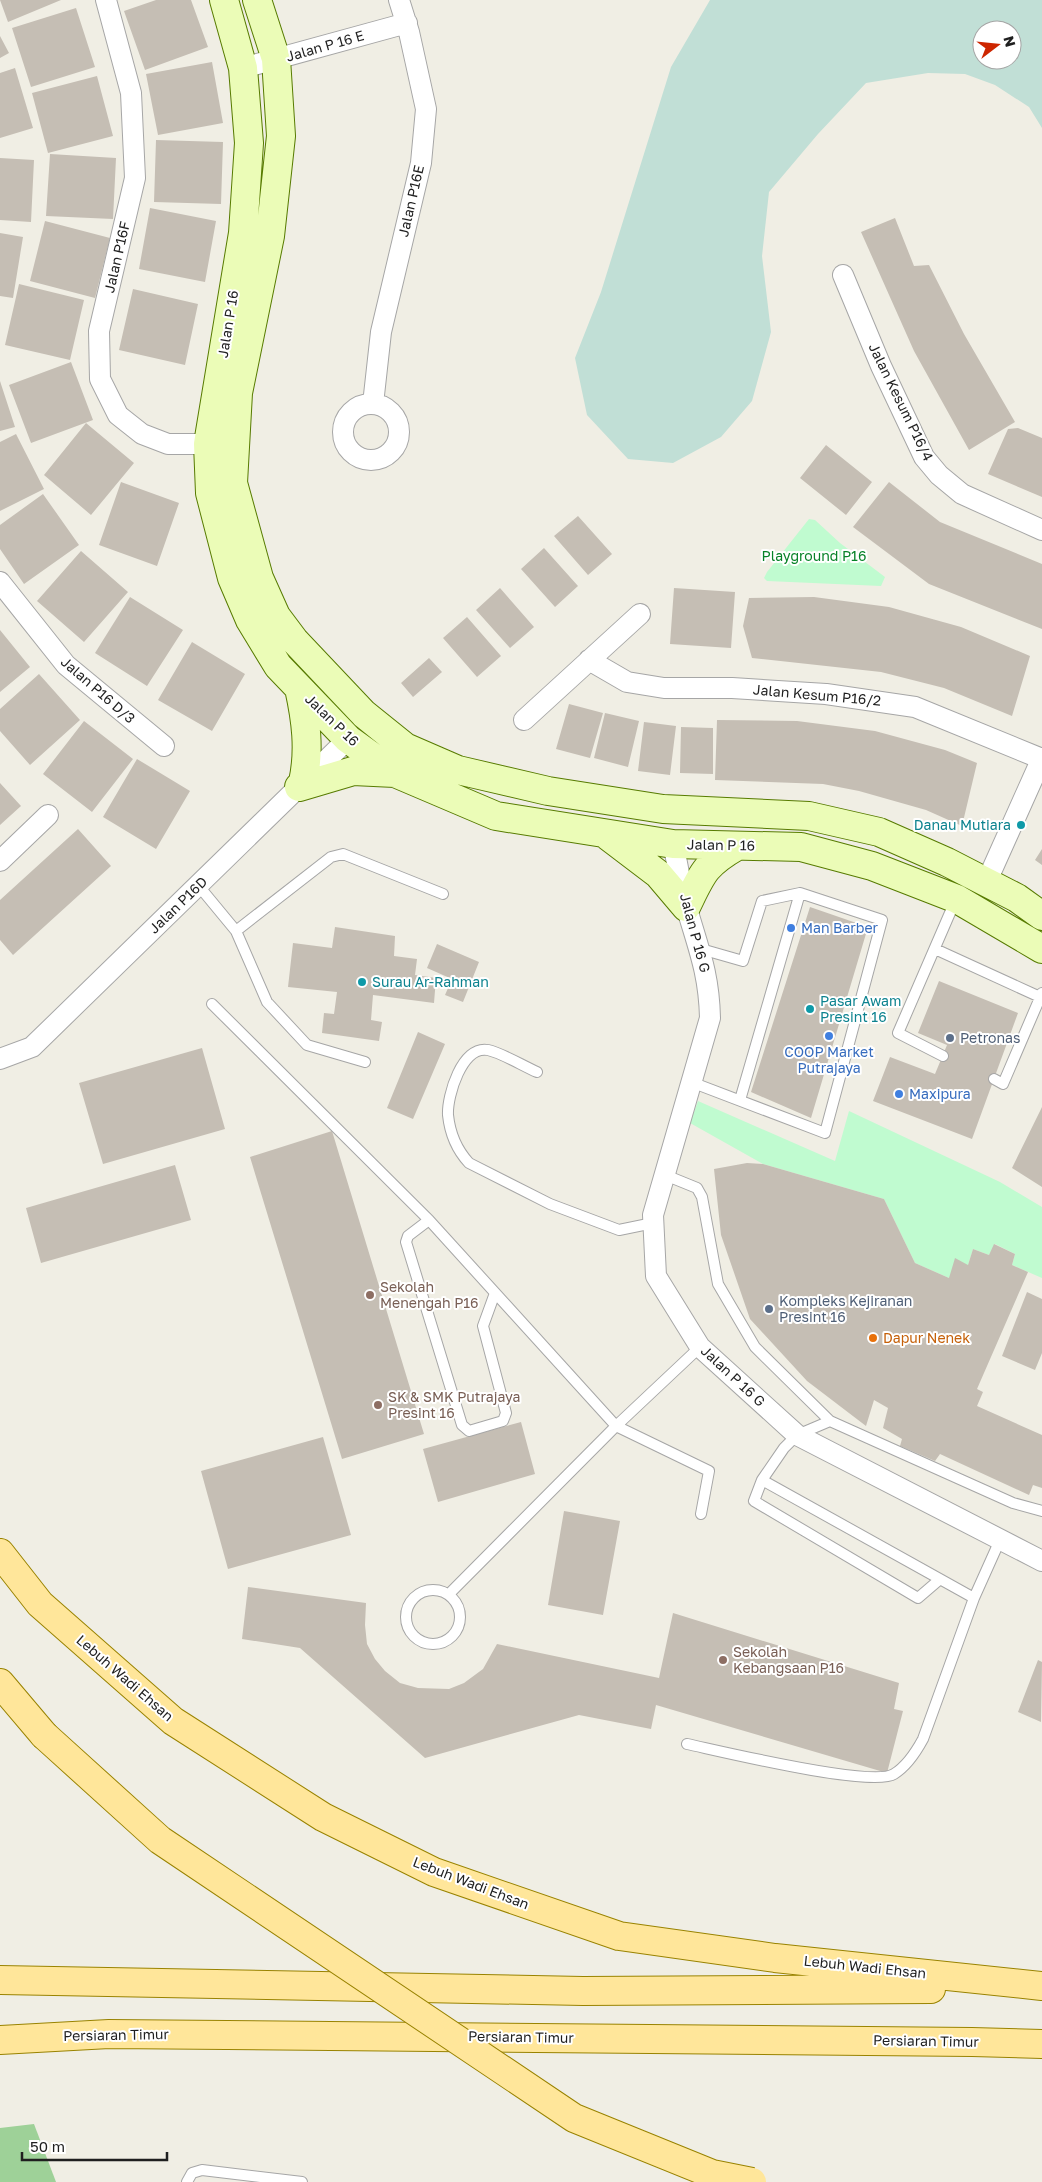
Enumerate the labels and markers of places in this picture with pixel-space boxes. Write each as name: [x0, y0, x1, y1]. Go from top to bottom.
place label: Danau Mutiara: [914, 816, 1011, 833]
marker: Danau Mutiara: [1015, 819, 1027, 831]
place label: Man Barber: [801, 919, 879, 936]
marker: Man Barber: [785, 922, 797, 934]
place label: Surau Ar-Rahman: [372, 973, 489, 990]
marker: Surau Ar-Rahman: [356, 976, 368, 988]
place label: Pasar Awam Presint 16: [820, 992, 901, 1025]
marker: Pasar Awam Presint 16: [804, 1003, 816, 1015]
place label: Petronas: [960, 1029, 1020, 1046]
marker: COOP Market Putrajaya: [823, 1030, 835, 1042]
marker: Petronas: [944, 1032, 956, 1044]
place label: COOP Market Putrajaya: [784, 1043, 874, 1076]
place label: Maxipura: [909, 1085, 971, 1102]
marker: Maxipura: [893, 1088, 905, 1100]
place label: Sekolah Menengah P16: [380, 1278, 479, 1311]
marker: Sekolah Menengah P16: [364, 1289, 376, 1301]
place label: Kompleks Kejiranan Presint 16: [779, 1292, 912, 1325]
marker: Kompleks Kejiranan Presint 16: [763, 1303, 775, 1315]
place label: Dapur Nenek: [883, 1329, 970, 1346]
marker: Dapur Nenek: [867, 1332, 879, 1344]
place label: SK & SMK Putrajaya Presint 16: [388, 1388, 520, 1421]
marker: SK & SMK Putrajaya Presint 16: [372, 1399, 384, 1411]
place label: Sekolah Kebangsaan P16: [733, 1643, 844, 1676]
marker: Sekolah Kebangsaan P16: [717, 1654, 729, 1666]

